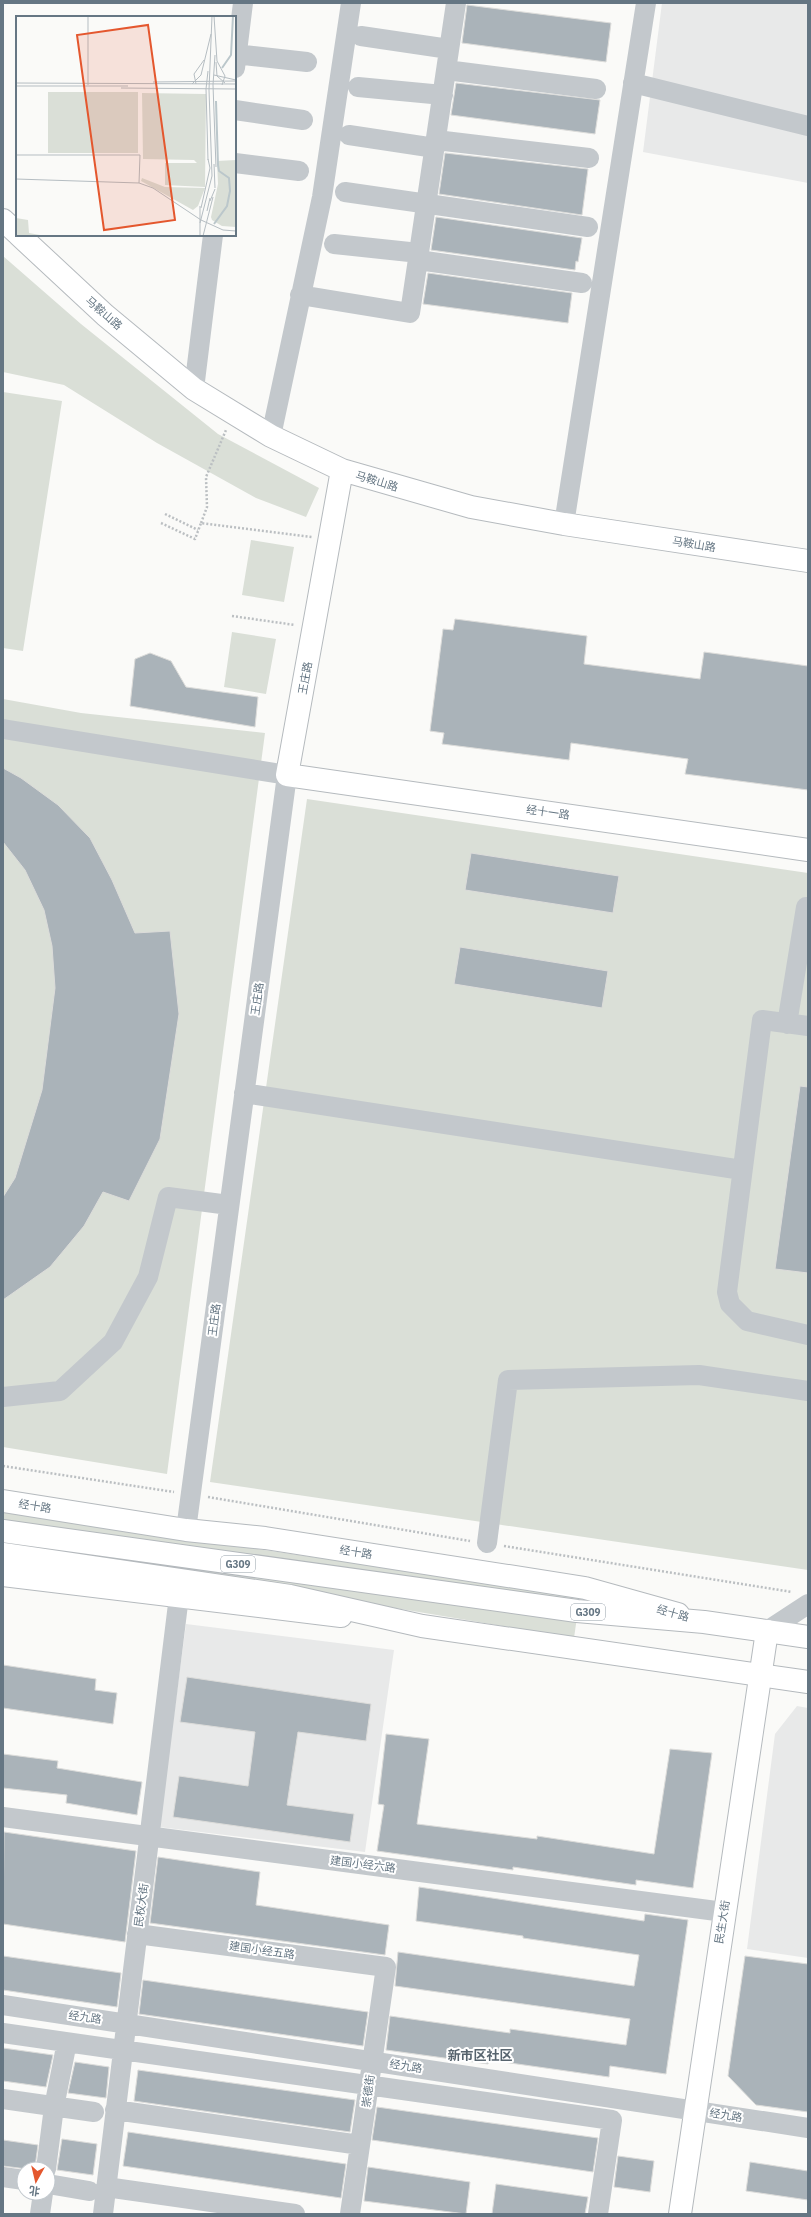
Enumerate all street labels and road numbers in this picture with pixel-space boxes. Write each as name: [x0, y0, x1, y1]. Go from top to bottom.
street label: 马鞍山路: [83, 293, 125, 333]
street label: 马鞍山路: [354, 468, 400, 494]
street label: 马鞍山路: [671, 534, 717, 554]
street label: 王庄路: [295, 661, 315, 695]
street label: 经十一路: [525, 802, 571, 822]
street label: 王庄路: [248, 982, 266, 1016]
street label: 王庄路: [205, 1303, 223, 1337]
street label: 经十路: [18, 1497, 52, 1515]
street label: 经十路: [339, 1543, 373, 1561]
road number: G309: [221, 1556, 255, 1572]
street label: 经十路: [655, 1602, 691, 1624]
road number: G309: [571, 1604, 605, 1620]
street label: 建国小经六路: [329, 1853, 397, 1875]
street label: 民权大街: [131, 1882, 151, 1928]
street label: 民生大街: [712, 1899, 732, 1945]
street label: 建国小经五路: [228, 1938, 296, 1962]
street label: 经九路: [68, 2008, 102, 2026]
street label: 经九路: [389, 2057, 423, 2075]
street label: 崇德街: [359, 2074, 377, 2108]
street label: 经九路: [709, 2106, 743, 2124]

